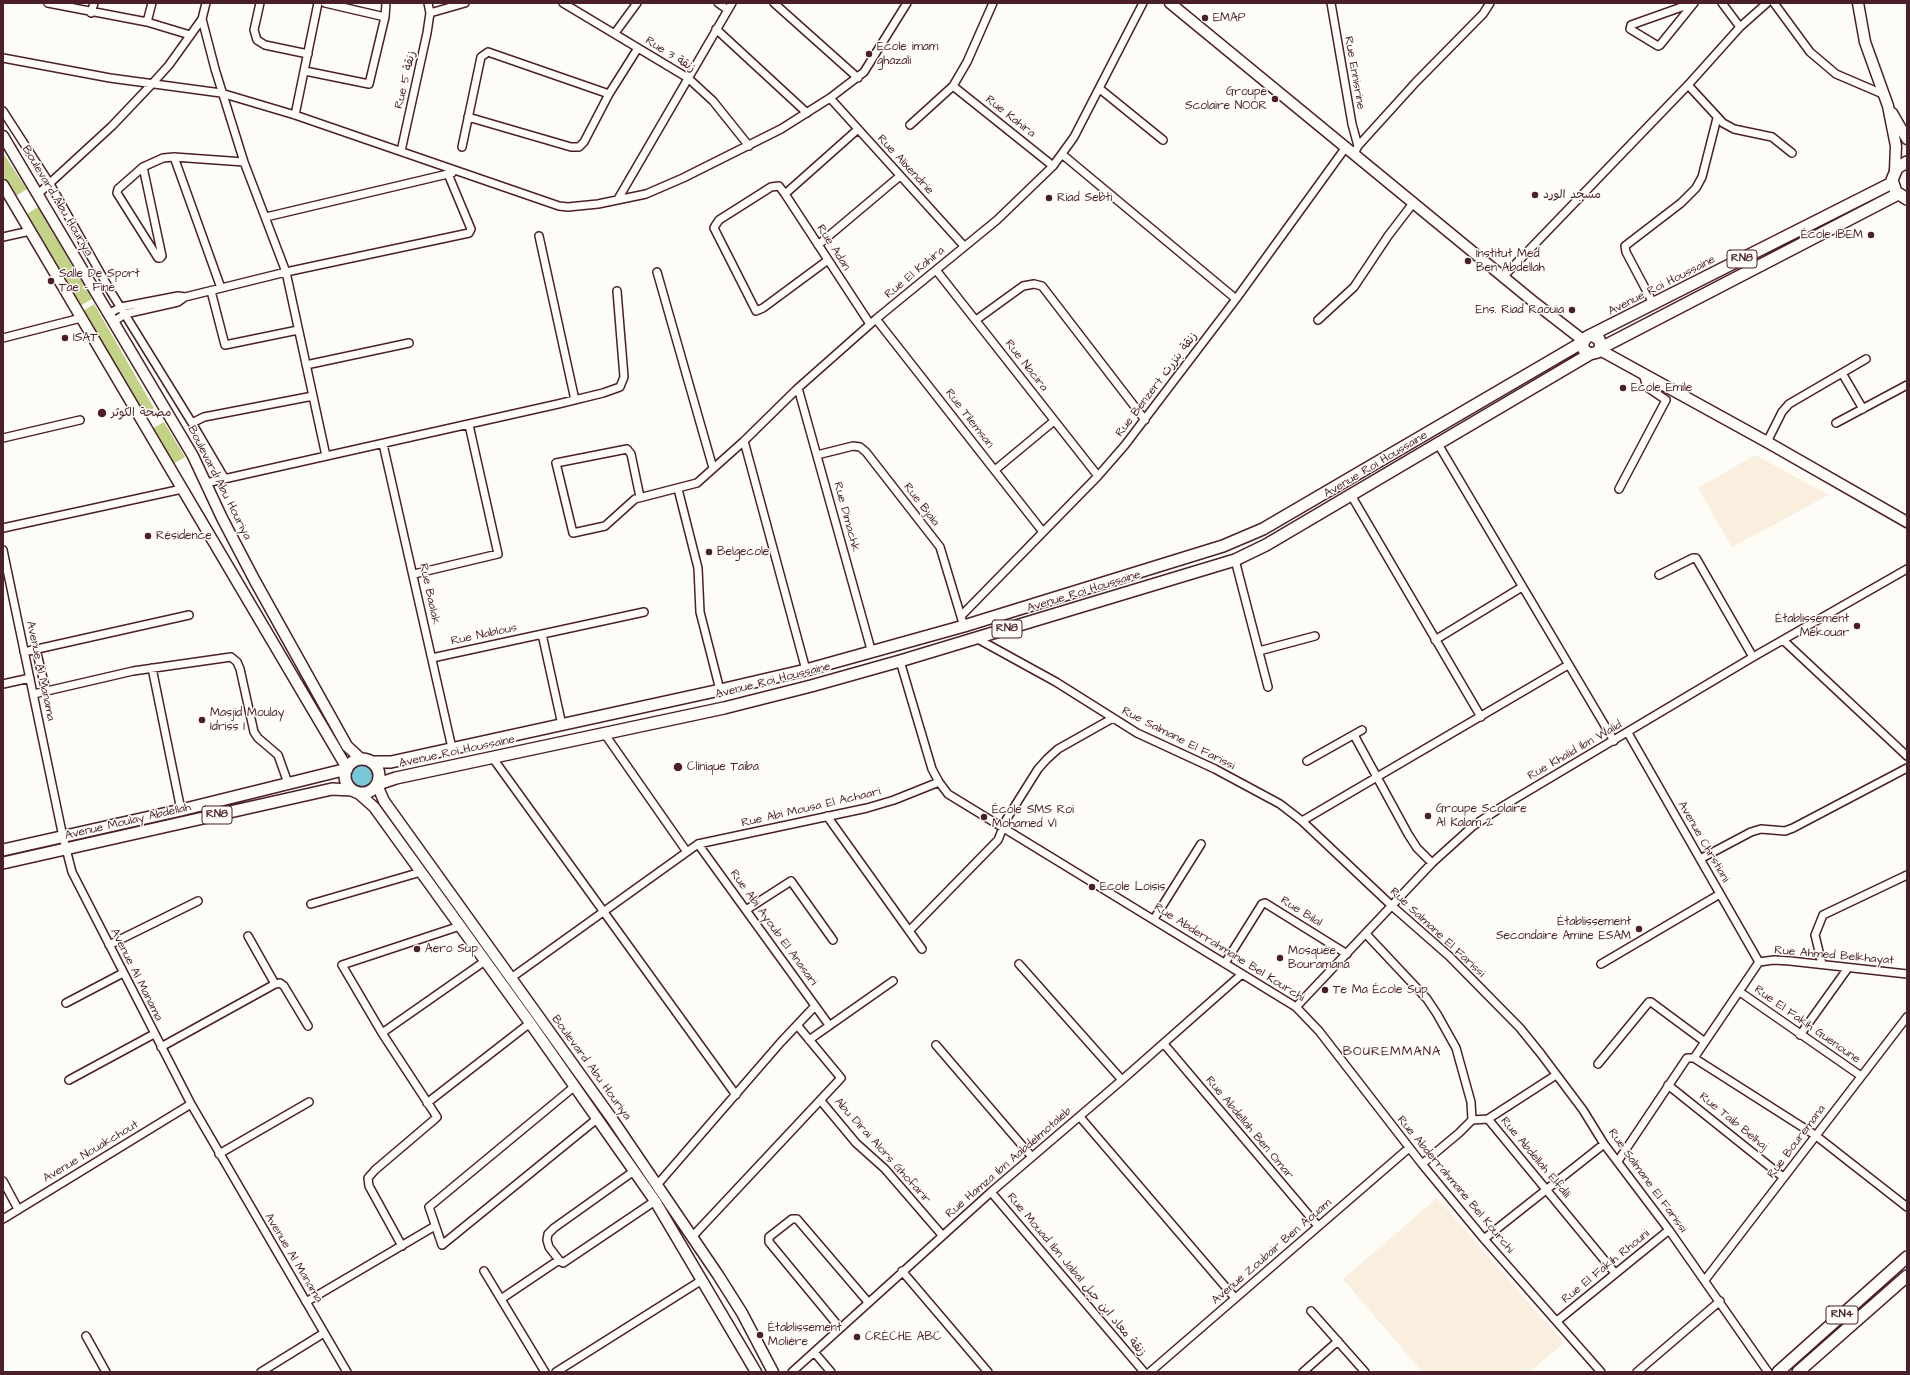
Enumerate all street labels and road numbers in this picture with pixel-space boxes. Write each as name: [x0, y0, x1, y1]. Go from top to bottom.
street label: Rue 3 زنقة: [642, 34, 698, 76]
street label: Rue Ennisrine: [1341, 35, 1367, 111]
street label: Rue 5 زنقة: [392, 50, 420, 110]
street label: Rue Kahira: [982, 93, 1038, 141]
street label: Rue Alixendrie: [874, 132, 936, 198]
street label: Boulevard Abu Houriya: [18, 143, 96, 259]
street label: Rue Adan: [813, 222, 853, 274]
street label: Rue El Kahira: [882, 244, 948, 302]
road number: RN8: [1727, 250, 1757, 268]
street label: Avenue Roi Houssaine: [1606, 253, 1718, 319]
street label: Rue Benzert زنقة بنزرت: [1113, 330, 1201, 440]
street label: Rue Nacira: [1001, 337, 1051, 395]
street label: Rue Tilemsan: [941, 387, 997, 451]
street label: Boulevard Abu Houriya: [184, 423, 254, 543]
street label: Avenue Roi Houssaine: [1322, 428, 1430, 502]
street label: Rue Dimachk: [830, 480, 862, 554]
street label: Rue Bjaia: [900, 481, 942, 529]
street label: Rue Baalak: [416, 562, 442, 626]
street label: Avenue Roi Houssaine: [1025, 568, 1143, 616]
street label: Avenue Al Manama: [22, 620, 58, 722]
road number: RN8: [992, 620, 1022, 638]
street label: Rue Nablous: [450, 621, 518, 649]
street label: Avenue Roi Houssaine: [714, 660, 832, 702]
street label: Rue Salmane El Farissi: [1119, 704, 1237, 774]
street label: Rue Khalid Ibn Walid: [1525, 718, 1625, 784]
street label: Avenue Roi Houssaine: [398, 733, 516, 771]
street label: Rue Abi Mousa El Achaari: [740, 785, 882, 831]
street label: Avenue Chrstiani: [1674, 799, 1732, 885]
street label: Avenue Moulay Abdellah: [64, 800, 192, 844]
road number: RN8: [202, 806, 232, 824]
street label: Rue Abi Ayoub El Anasari: [726, 867, 820, 989]
street label: Rue Salmane El Farissi: [1386, 885, 1488, 981]
street label: Rue Bilal: [1278, 894, 1324, 930]
street label: Rue Abderrahmane Bel Kourchi: [1151, 901, 1307, 1005]
street label: Avenue Al Manama: [106, 926, 166, 1024]
street label: Rue Ahmed Belkhayat: [1773, 944, 1895, 968]
street label: Rue El Fakih Guenoune: [1751, 983, 1863, 1067]
street label: Boulevard Abu Houriya: [548, 1013, 634, 1123]
street label: Rue Abdellah Ben Omar: [1202, 1074, 1296, 1182]
street label: Rue Taib Belhaj: [1696, 1090, 1770, 1154]
street label: Abu Dirai Alors Ghofarir: [831, 1095, 933, 1207]
street label: Rue Bouremana: [1765, 1103, 1829, 1181]
street label: Rue Hamza Ibn Aabdelmotaleb: [943, 1104, 1075, 1222]
street label: Rue Abderrahmane Bel Kourchi: [1393, 1113, 1517, 1257]
street label: Rue Abdellah Elfdili: [1497, 1115, 1573, 1201]
street label: Avenue Nouakchout: [41, 1118, 141, 1186]
street label: Rue Salmane El Farissi: [1604, 1126, 1690, 1236]
street label: Rue Mouad Ibn Jabal زنقة معاد ابن جبل: [1003, 1190, 1149, 1360]
street label: Avenue Zoubair Ben Aouam: [1209, 1196, 1335, 1308]
street label: Avenue Al Manama: [261, 1211, 325, 1305]
street label: Rue El Fakih Rhouni: [1559, 1227, 1653, 1307]
road number: RN4: [1826, 1306, 1858, 1324]

